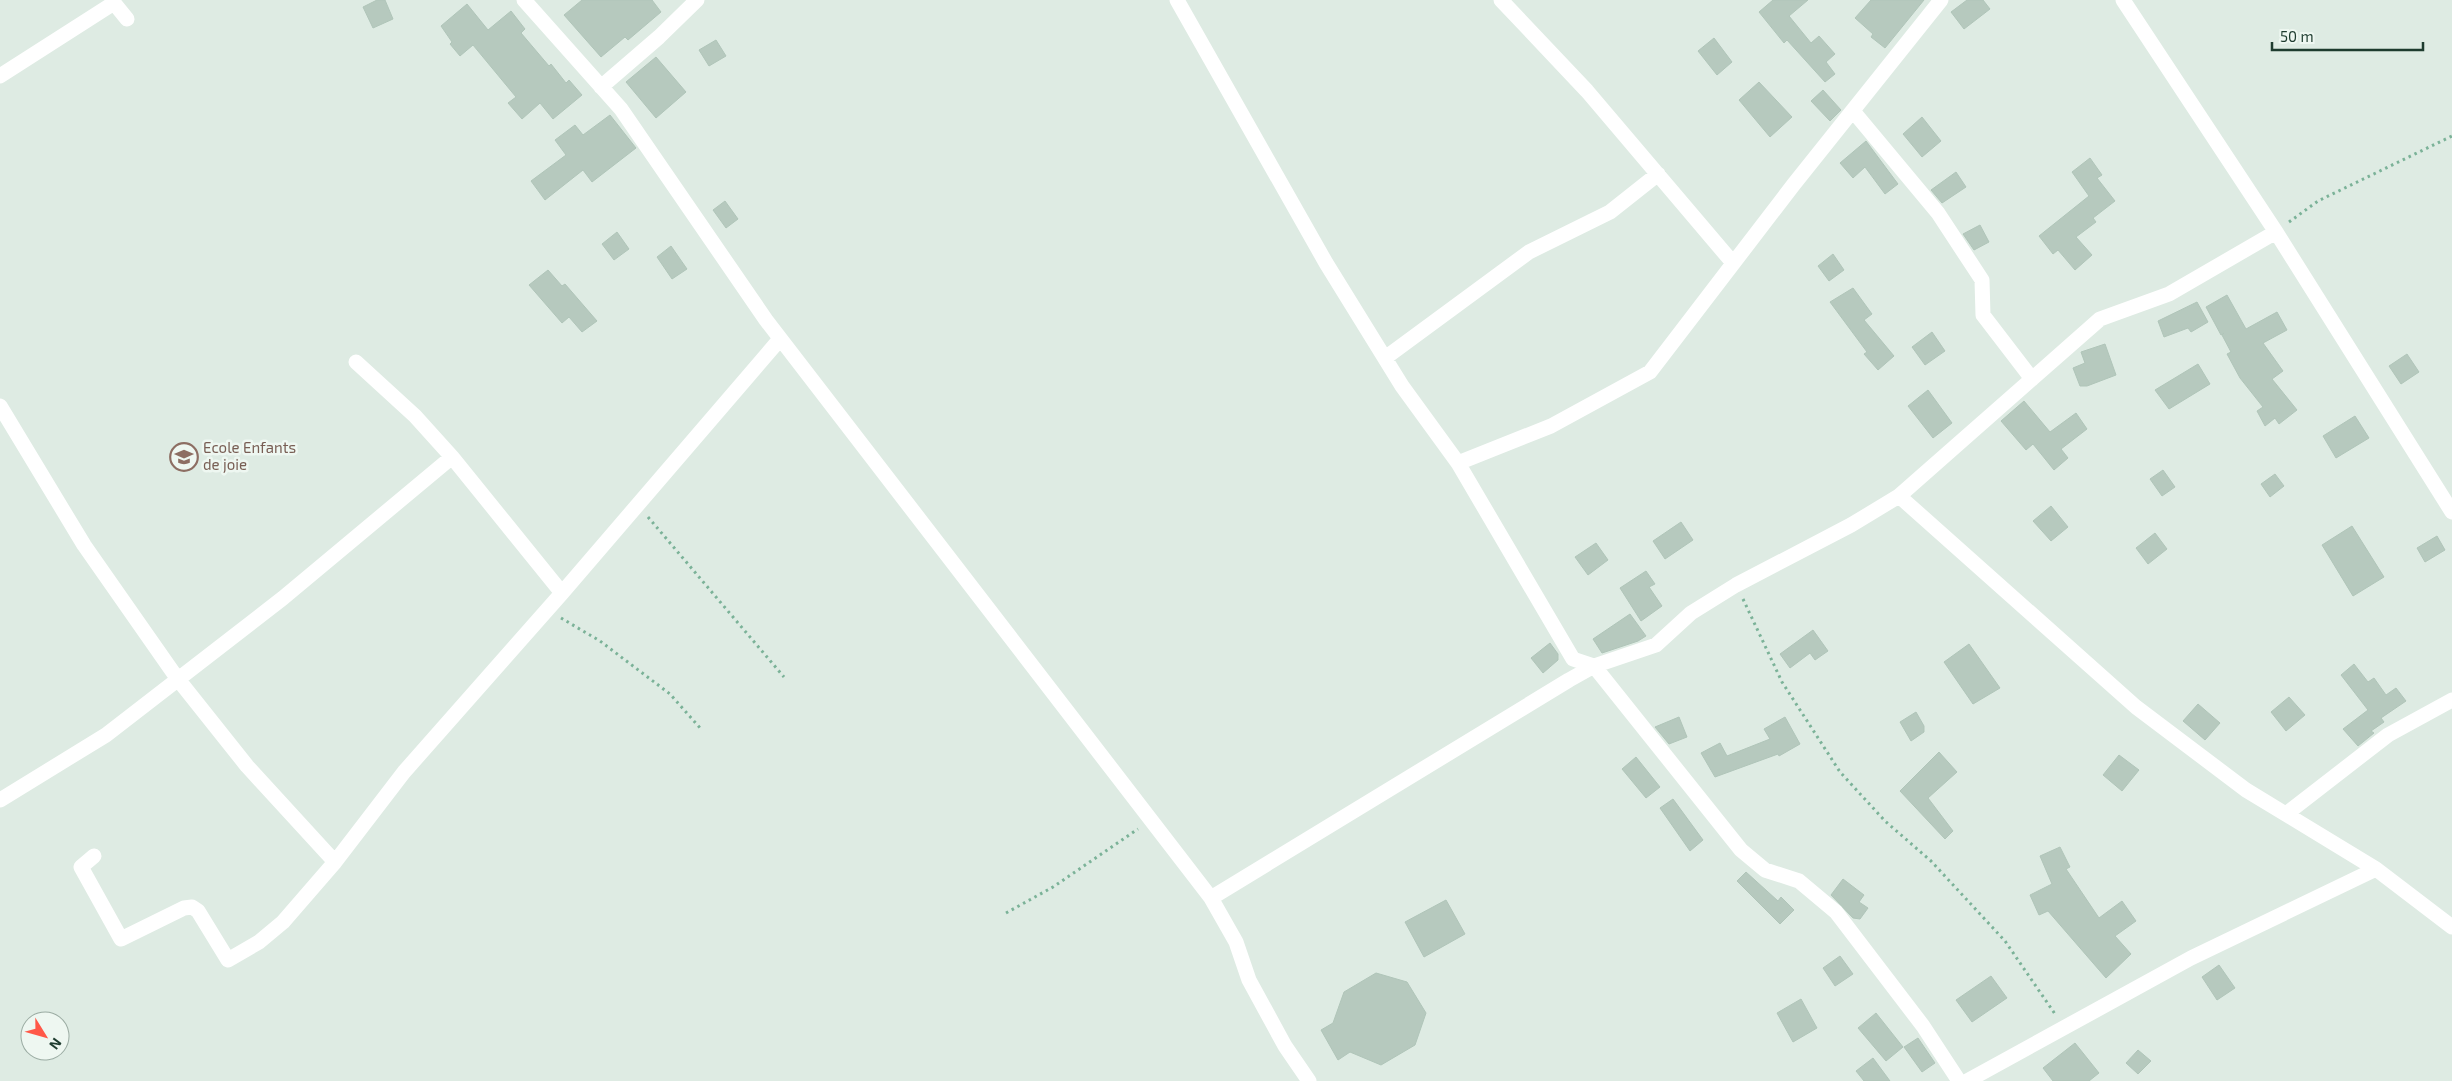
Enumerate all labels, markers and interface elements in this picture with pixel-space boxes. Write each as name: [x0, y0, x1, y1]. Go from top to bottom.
scale bar: [2272, 20, 2423, 52]
text: 50 m: [2280, 27, 2314, 45]
place label: Ecole Enfants de joie: [203, 438, 296, 474]
school or university icon: Ecole Enfants de joie: [169, 442, 199, 472]
north arrow: [20, 1011, 70, 1061]
text: N: [46, 1035, 66, 1053]

